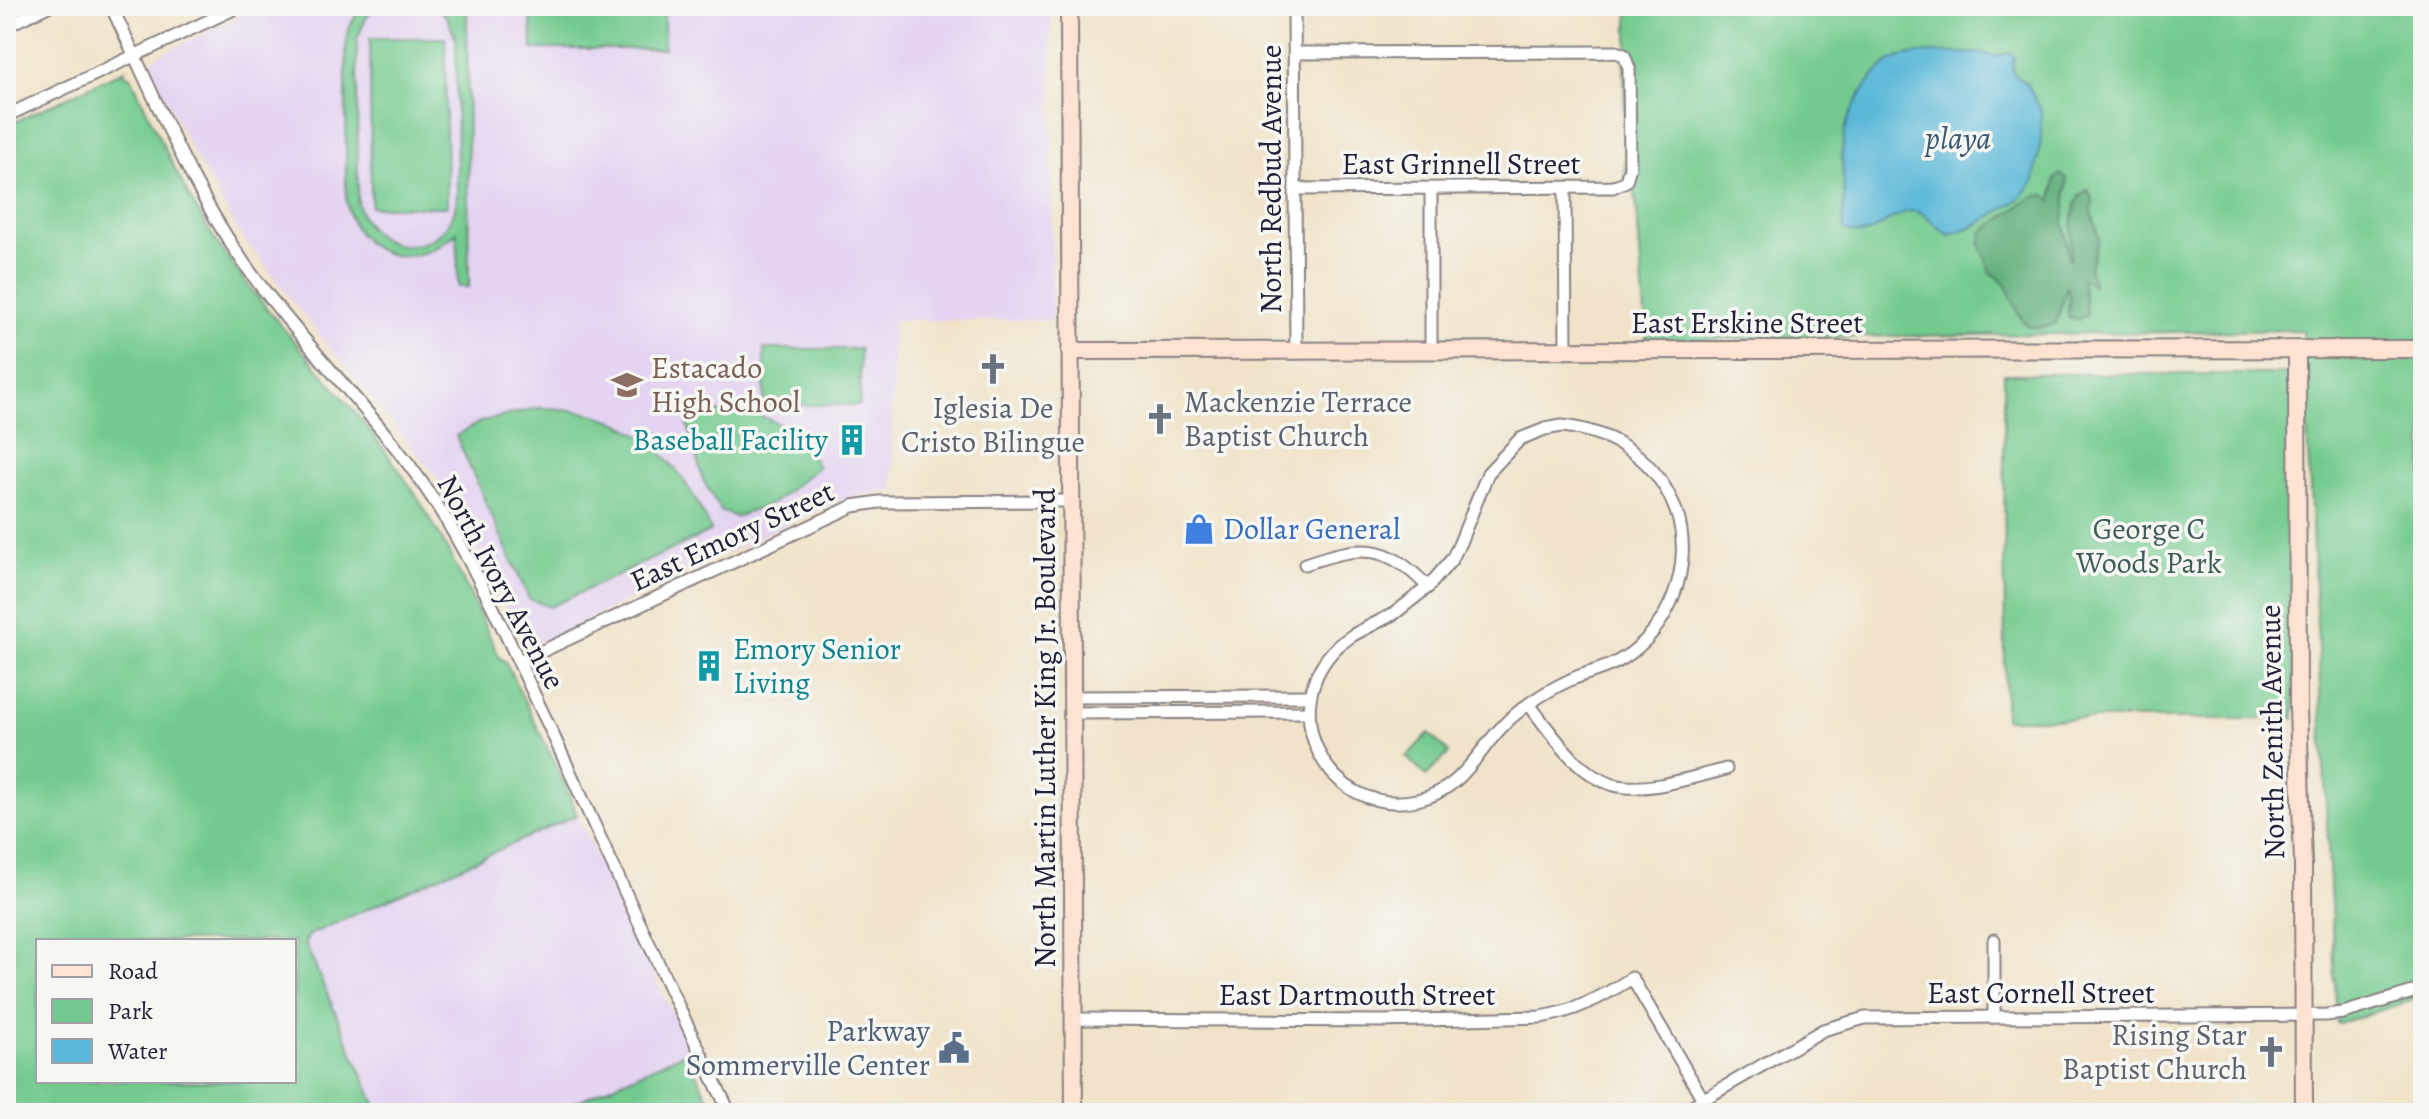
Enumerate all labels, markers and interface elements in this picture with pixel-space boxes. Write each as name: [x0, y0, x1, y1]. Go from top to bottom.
street label: North Redbud Avenue: [1251, 44, 1291, 314]
water label: playa: [1924, 116, 1991, 160]
street label: East Grinnell Street: [1341, 144, 1581, 184]
street label: East Erskine Street: [1631, 303, 1863, 343]
place label: Estacado High School: [651, 348, 800, 422]
church icon: Iglesia De Cristo Bilingue: [976, 352, 1010, 386]
school or university icon: Estacado High School: [610, 368, 644, 402]
place label: Mackenzie Terrace Baptist Church: [1184, 382, 1412, 456]
place label: Iglesia De Cristo Bilingue: [901, 388, 1085, 462]
church icon: Mackenzie Terrace Baptist Church: [1143, 402, 1177, 436]
place label: Baseball Facility: [633, 420, 829, 460]
building icon: Baseball Facility: [835, 423, 869, 457]
street label: North Ivory Avenue: [428, 468, 574, 696]
street label: East Emory Street: [623, 471, 841, 601]
street label: North Martin Luther King Jr. Boulevard: [1025, 487, 1065, 968]
place label: Dollar General: [1223, 509, 1400, 549]
park label: George C Woods Park: [2075, 509, 2222, 583]
shop icon: Dollar General: [1182, 512, 1216, 546]
street label: North Zenith Avenue: [2250, 604, 2294, 860]
place label: Emory Senior Living: [733, 629, 901, 703]
building icon: Emory Senior Living: [692, 649, 726, 683]
legend: [36, 939, 296, 1083]
text: Road: [108, 955, 158, 987]
street label: East Cornell Street: [1927, 973, 2155, 1013]
street label: East Dartmouth Street: [1218, 975, 1496, 1015]
text: Park: [108, 995, 153, 1027]
place label: Parkway Sommerville Center: [686, 1011, 931, 1085]
place label: Rising Star Baptist Church: [2062, 1015, 2247, 1089]
public building icon: Parkway Sommerville Center: [937, 1031, 971, 1065]
text: Water: [107, 1035, 168, 1067]
church icon: Rising Star Baptist Church: [2254, 1035, 2288, 1069]

